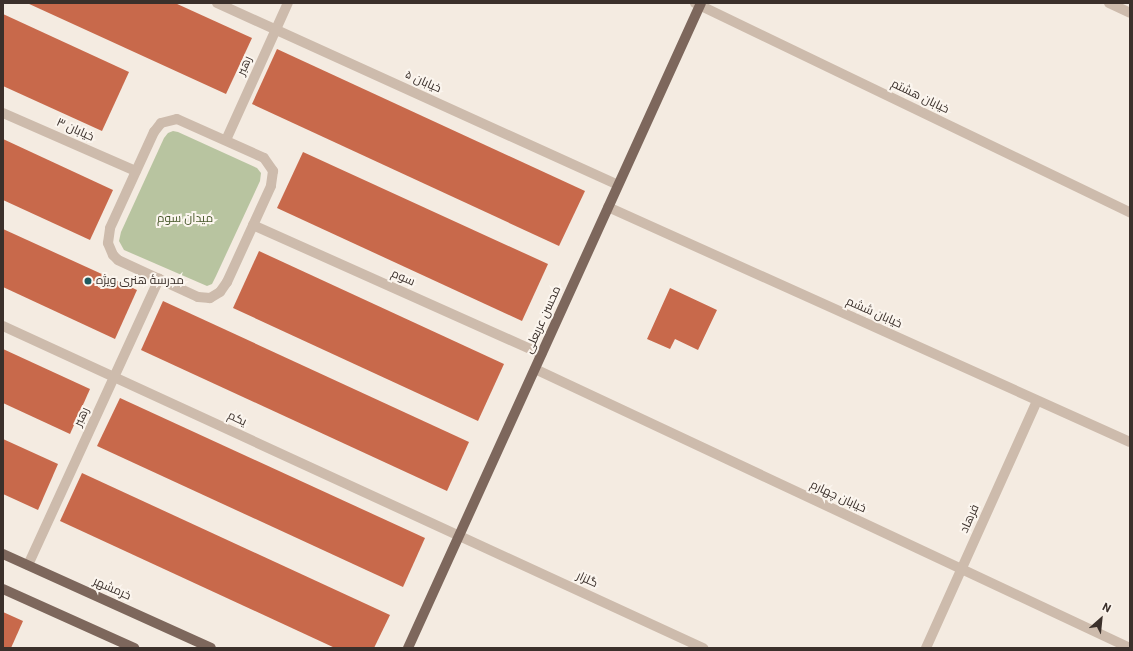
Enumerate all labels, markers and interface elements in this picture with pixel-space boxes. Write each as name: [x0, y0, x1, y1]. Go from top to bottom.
street label: رهبر: [234, 54, 256, 78]
street label: خیابان ۵: [403, 68, 443, 96]
street label: خیابان هشتم: [889, 77, 951, 117]
street label: خیابان ۳: [54, 115, 96, 145]
park label: میدان سوم: [157, 212, 213, 226]
street label: سوم: [389, 266, 417, 290]
place label: مدرسهٔ هنری ویژه: [96, 274, 184, 288]
marker: مدرسهٔ هنری ویژه: [83, 276, 93, 286]
street label: محسن عربعلی: [522, 284, 564, 356]
street label: خیابان ششم: [844, 294, 904, 332]
street label: رهبر: [71, 405, 93, 429]
street label: یکم: [225, 408, 249, 430]
street label: خیابان چهارم: [808, 478, 868, 516]
street label: فرهاد: [957, 502, 983, 536]
street label: گلزار: [574, 569, 600, 591]
street label: خرمشهر: [91, 574, 133, 604]
north arrow: [1081, 599, 1121, 639]
text: N: [1100, 600, 1113, 615]

